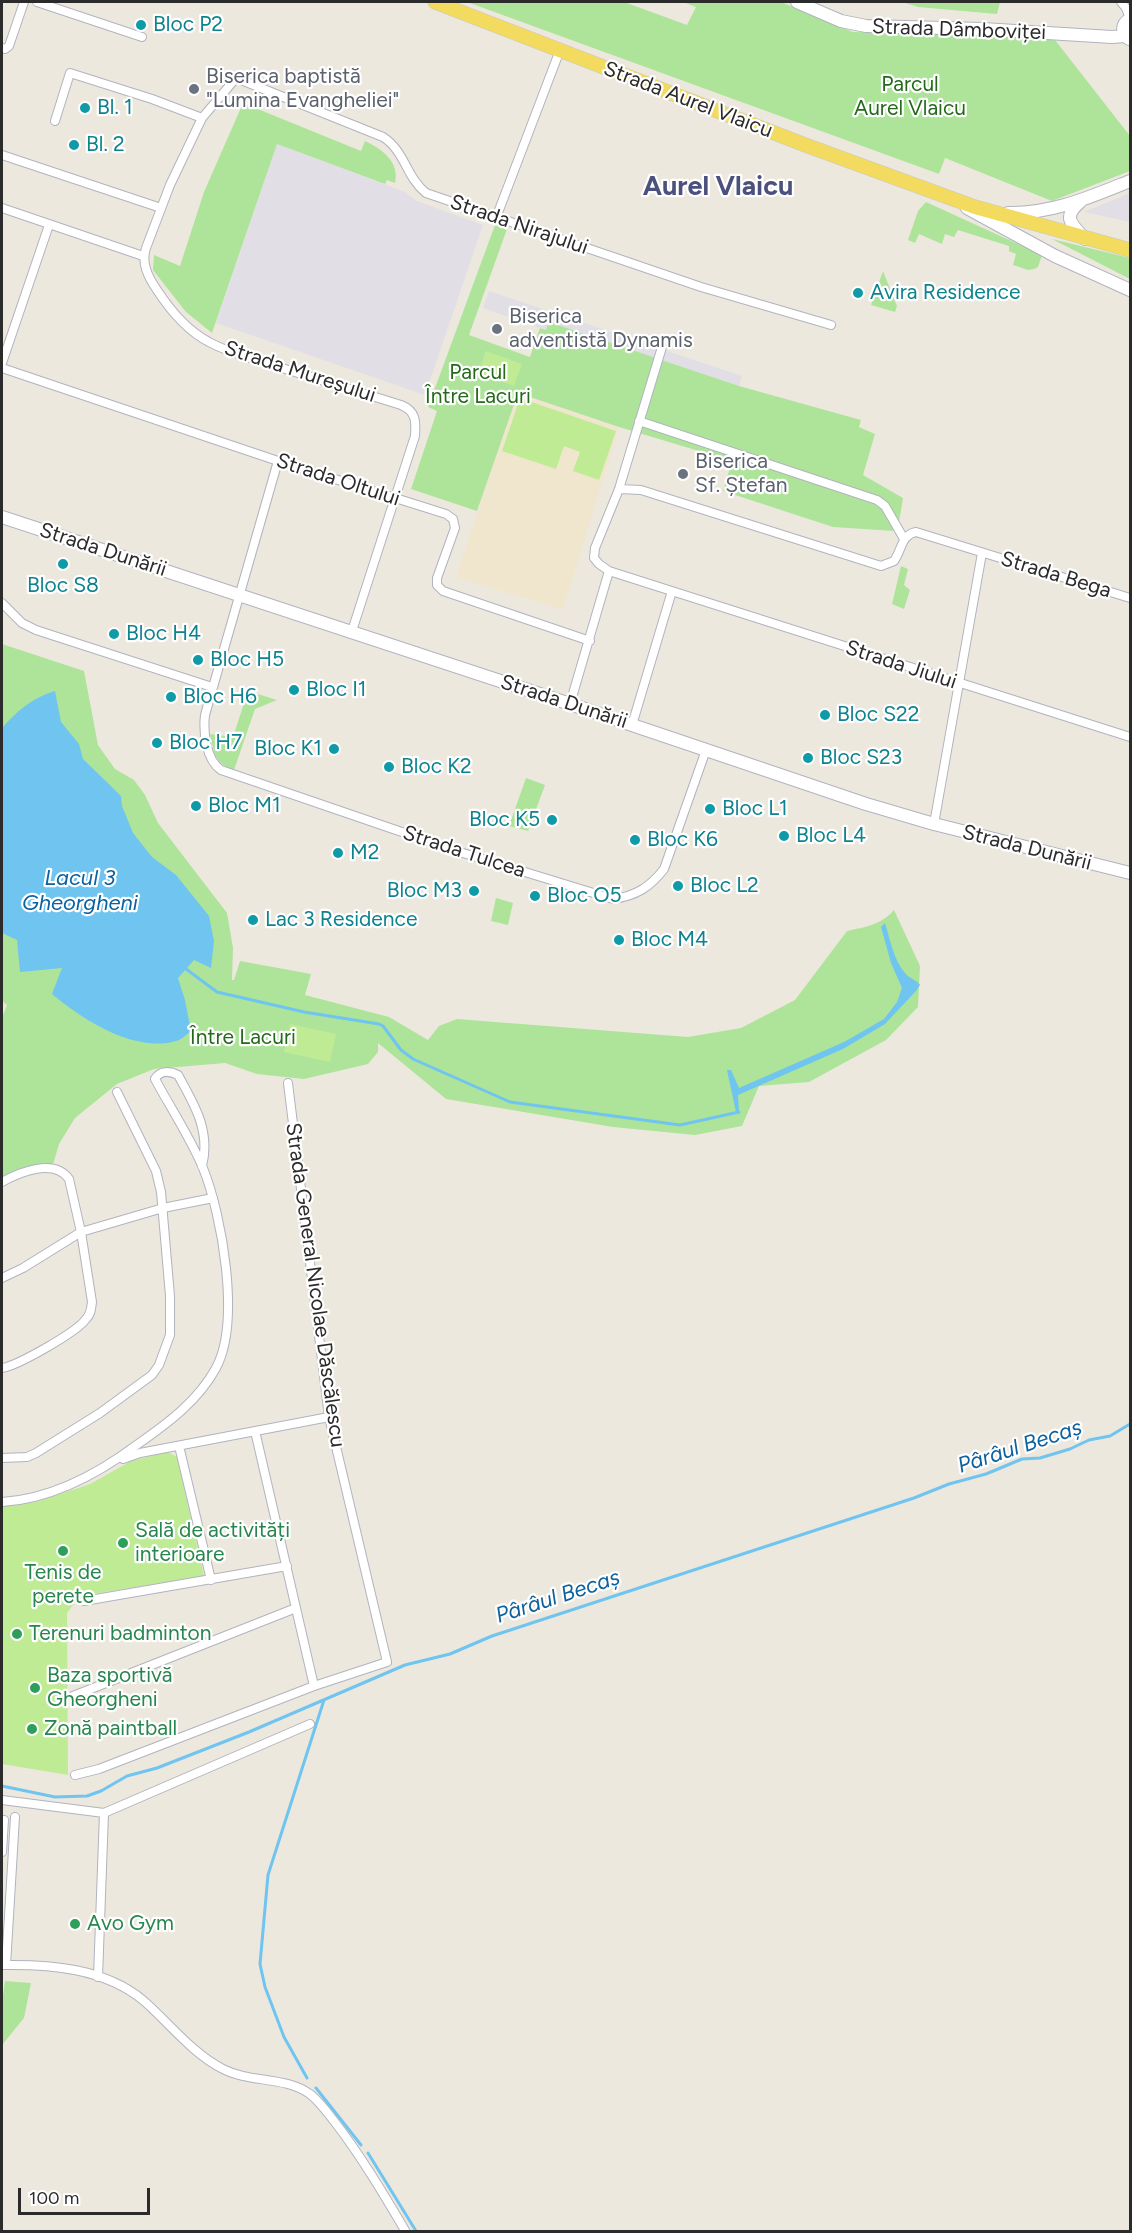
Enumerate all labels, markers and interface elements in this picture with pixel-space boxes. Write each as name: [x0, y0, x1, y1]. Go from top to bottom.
place label: Bloc P2: [153, 12, 223, 38]
street label: Strada Dâmboviței: [872, 14, 1046, 46]
marker: Bloc P2: [134, 18, 148, 32]
street label: Strada Aurel Vlaicu: [600, 56, 776, 144]
place label: Biserica baptistă "Lumina Evangheliei": [206, 64, 399, 114]
park label: Parcul Aurel Vlaicu: [854, 72, 966, 122]
marker: Biserica baptistă "Lumina Evangheliei": [187, 82, 201, 96]
place label: Bl. 1: [97, 95, 133, 121]
marker: Bl. 1: [78, 101, 92, 115]
place label: Bl. 2: [86, 132, 125, 158]
marker: Bl. 2: [67, 138, 81, 152]
district label: Aurel Vlaicu: [643, 171, 793, 203]
street label: Strada Nirajului: [447, 190, 591, 260]
place label: Avira Residence: [870, 280, 1020, 306]
marker: Avira Residence: [851, 286, 865, 300]
place label: Biserica adventistă Dynamis: [509, 304, 693, 354]
marker: Biserica adventistă Dynamis: [490, 322, 504, 336]
street label: Strada Mureșului: [221, 336, 379, 408]
park label: Parcul Între Lacuri: [425, 360, 531, 410]
street label: Strada Oltului: [273, 448, 403, 512]
place label: Biserica Sf. Ștefan: [695, 449, 788, 499]
marker: Biserica Sf. Ștefan: [676, 467, 690, 481]
street label: Strada Dunării: [36, 518, 170, 582]
street label: Strada Bega: [998, 546, 1114, 604]
marker: Bloc S8: [56, 557, 70, 571]
place label: Bloc S8: [27, 573, 99, 599]
place label: Bloc H4: [126, 621, 201, 647]
marker: Bloc H4: [107, 627, 121, 641]
street label: Strada Jiului: [842, 635, 960, 695]
place label: Bloc H5: [210, 647, 284, 673]
marker: Bloc H5: [191, 653, 205, 667]
street label: Strada Dunării: [497, 670, 631, 734]
place label: Bloc I1: [306, 677, 367, 703]
marker: Bloc I1: [287, 683, 301, 697]
place label: Bloc H6: [183, 684, 257, 710]
marker: Bloc H6: [164, 690, 178, 704]
place label: Bloc S22: [837, 702, 920, 728]
marker: Bloc S22: [818, 708, 832, 722]
place label: Bloc H7: [169, 730, 242, 756]
marker: Bloc H7: [150, 736, 164, 750]
place label: Bloc K1: [254, 736, 322, 762]
marker: Bloc K1: [327, 742, 341, 756]
place label: Bloc S23: [820, 745, 902, 771]
marker: Bloc S23: [801, 751, 815, 765]
place label: Bloc K2: [401, 754, 472, 780]
marker: Bloc K2: [382, 760, 396, 774]
place label: Bloc M1: [208, 793, 281, 819]
place label: Bloc L1: [722, 796, 788, 822]
marker: Bloc M1: [189, 799, 203, 813]
marker: Bloc L1: [703, 802, 717, 816]
place label: Bloc K5: [469, 807, 540, 833]
marker: Bloc K5: [545, 813, 559, 827]
street label: Strada Tulcea: [400, 820, 528, 884]
street label: Strada Dunării: [960, 820, 1094, 876]
place label: Bloc L4: [796, 823, 866, 849]
place label: Bloc K6: [647, 827, 718, 853]
marker: Bloc L4: [777, 829, 791, 843]
marker: Bloc K6: [628, 833, 642, 847]
place label: M2: [350, 840, 380, 866]
marker: M2: [331, 846, 345, 860]
water label: Lacul 3 Gheorgheni: [22, 866, 138, 918]
place label: Bloc L2: [690, 873, 759, 899]
place label: Bloc M3: [387, 878, 462, 904]
marker: Bloc L2: [671, 879, 685, 893]
place label: Bloc O5: [547, 883, 622, 909]
marker: Bloc M3: [467, 884, 481, 898]
marker: Bloc O5: [528, 889, 542, 903]
place label: Lac 3 Residence: [265, 907, 417, 933]
marker: Lac 3 Residence: [246, 913, 260, 927]
place label: Bloc M4: [631, 927, 708, 953]
marker: Bloc M4: [612, 933, 626, 947]
park label: Între Lacuri: [190, 1025, 296, 1051]
street label: Strada General Nicolae Dăscălescu: [280, 1121, 350, 1449]
water label: Pârâul Becaș: [955, 1414, 1085, 1480]
place label: Sală de activități interioare: [135, 1518, 290, 1568]
marker: Sală de activități interioare: [116, 1536, 130, 1550]
marker: Tenis de perete: [56, 1544, 70, 1558]
place label: Tenis de perete: [24, 1560, 102, 1610]
water label: Pârâul Becaș: [493, 1564, 623, 1630]
place label: Terenuri badminton: [29, 1621, 211, 1647]
marker: Terenuri badminton: [10, 1627, 24, 1641]
place label: Baza sportivă Gheorgheni: [47, 1663, 172, 1713]
marker: Baza sportivă Gheorgheni: [28, 1681, 42, 1695]
place label: Zonă paintball: [44, 1716, 177, 1742]
marker: Zonă paintball: [25, 1722, 39, 1736]
place label: Avo Gym: [87, 1911, 174, 1937]
marker: Avo Gym: [68, 1917, 82, 1931]
scale bar: [21, 2176, 153, 2214]
text: 100 m: [29, 2187, 79, 2209]

